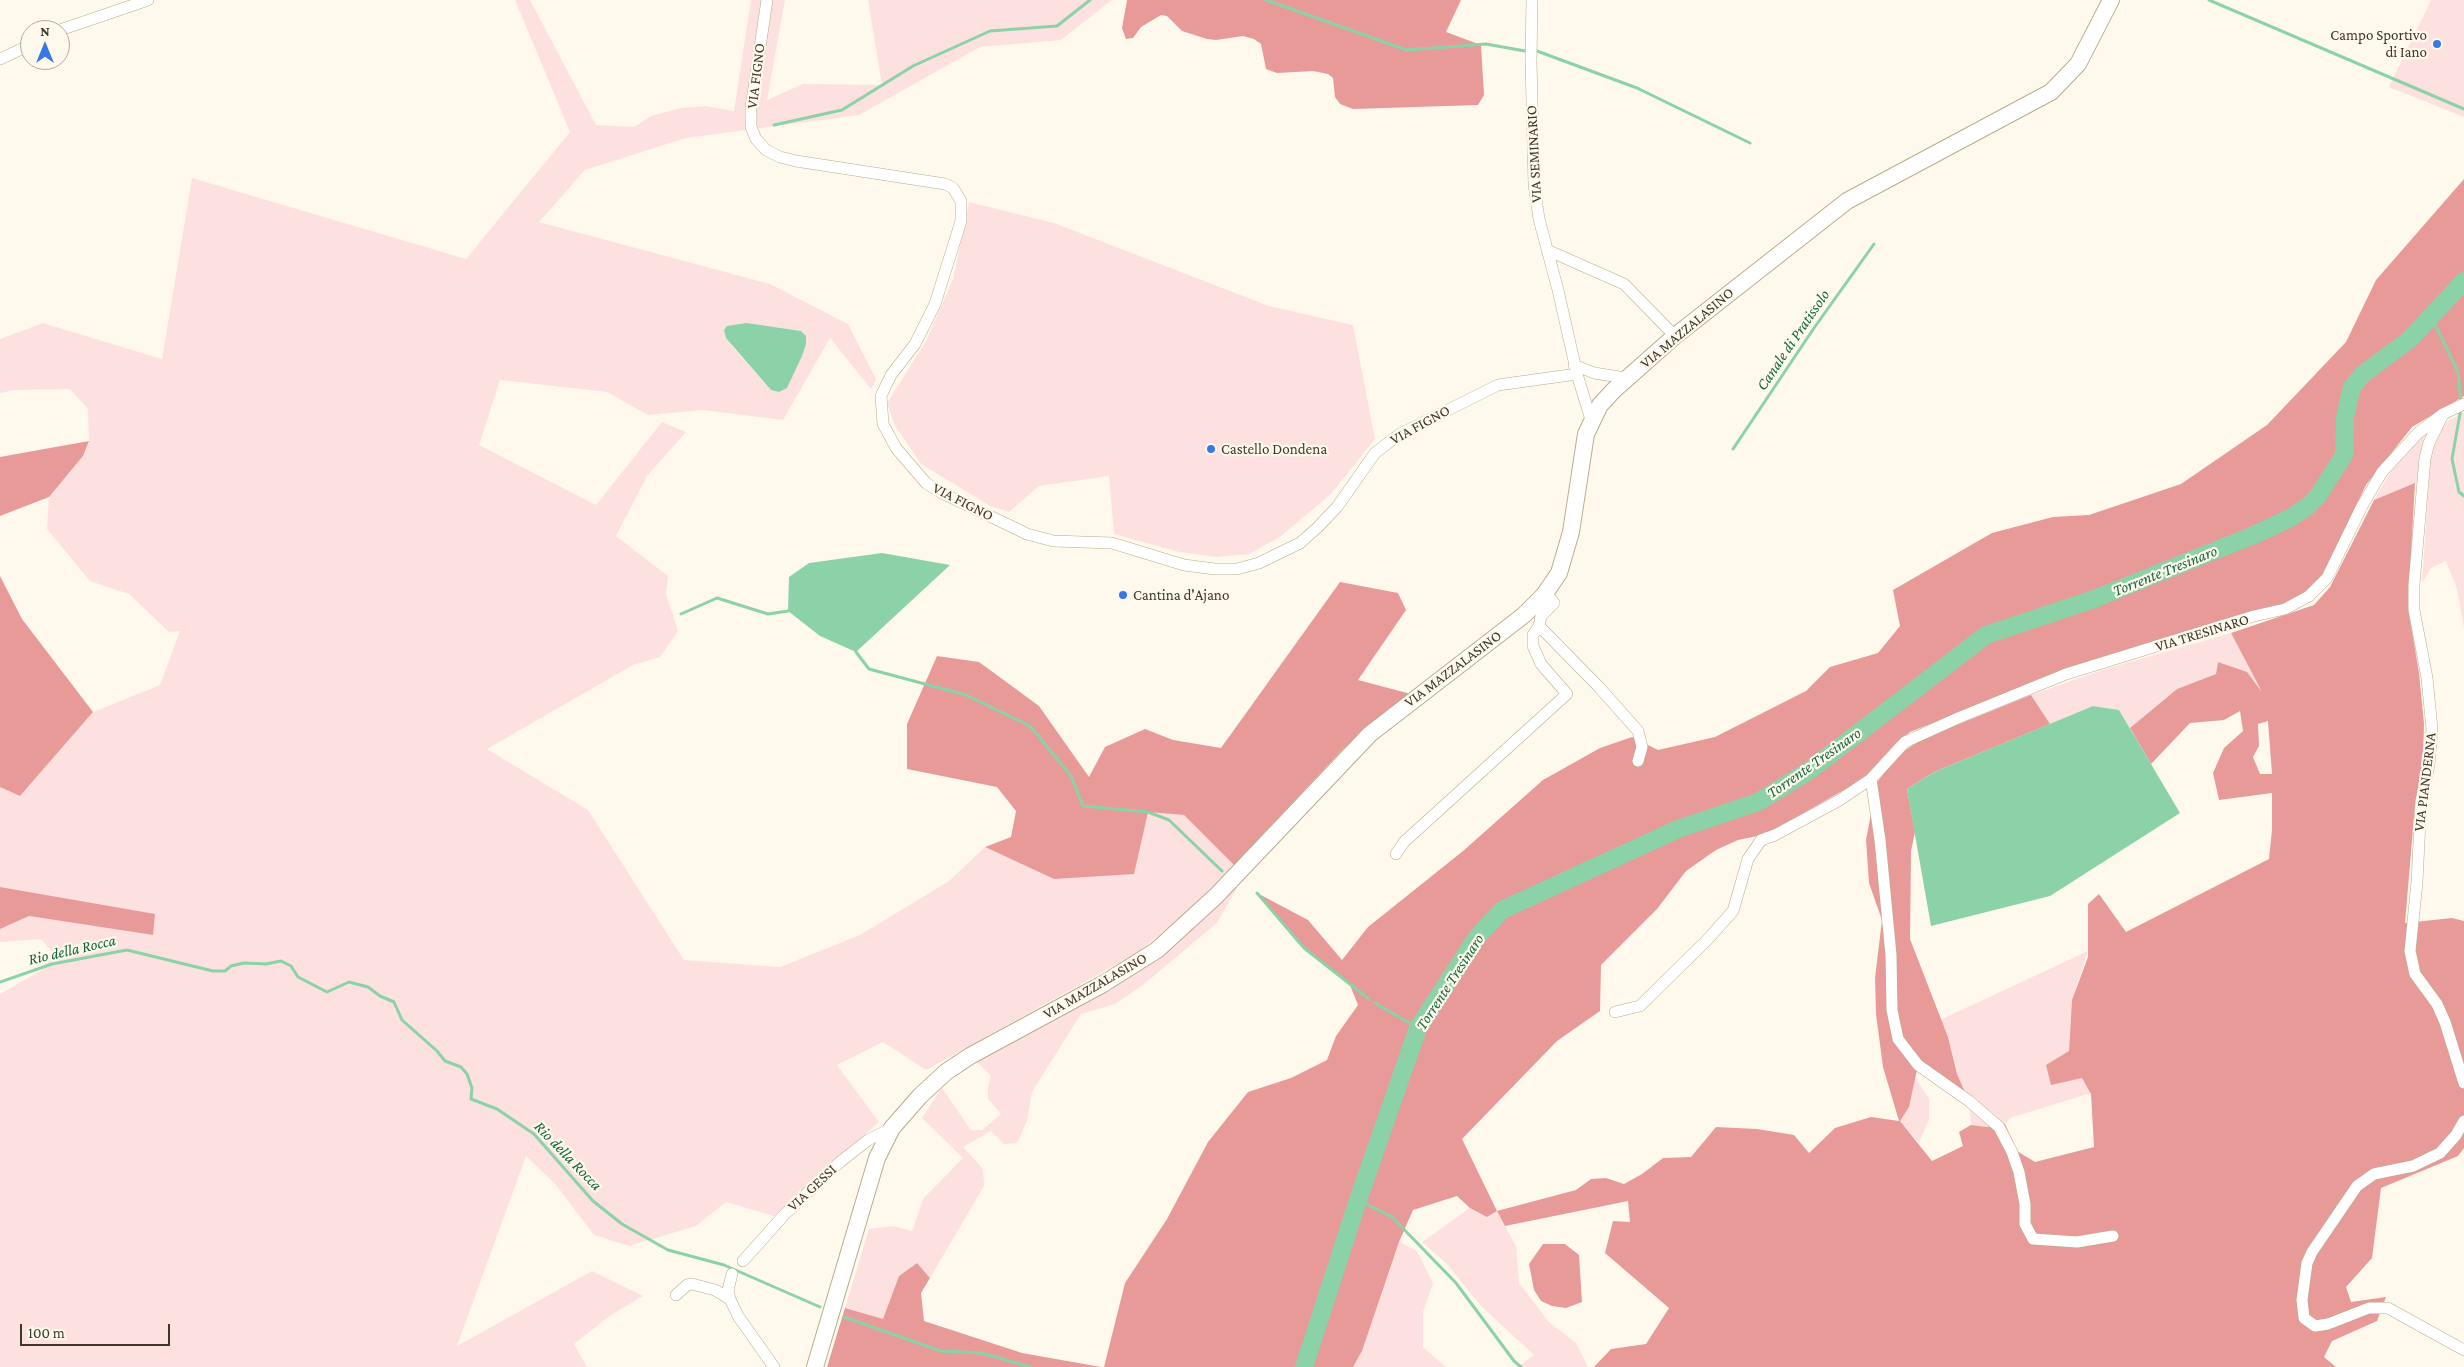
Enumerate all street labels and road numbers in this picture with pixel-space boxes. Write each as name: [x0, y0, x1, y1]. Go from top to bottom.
street label: VIA FIGNO: [743, 42, 769, 110]
street label: VIA SEMINARIO: [1522, 105, 1546, 203]
street label: VIA MAZZALASINO: [1636, 284, 1738, 372]
street label: VIA FIGNO: [1387, 401, 1453, 449]
street label: VIA FIGNO: [930, 479, 996, 525]
street label: VIA TRESINARO: [2153, 610, 2251, 656]
street label: VIA MAZZALASINO: [1401, 627, 1505, 711]
street label: VIA PIANDERNA: [2410, 731, 2440, 833]
street label: VIA MAZZALASINO: [1040, 949, 1150, 1023]
street label: VIA GESSI: [784, 1161, 840, 1215]

